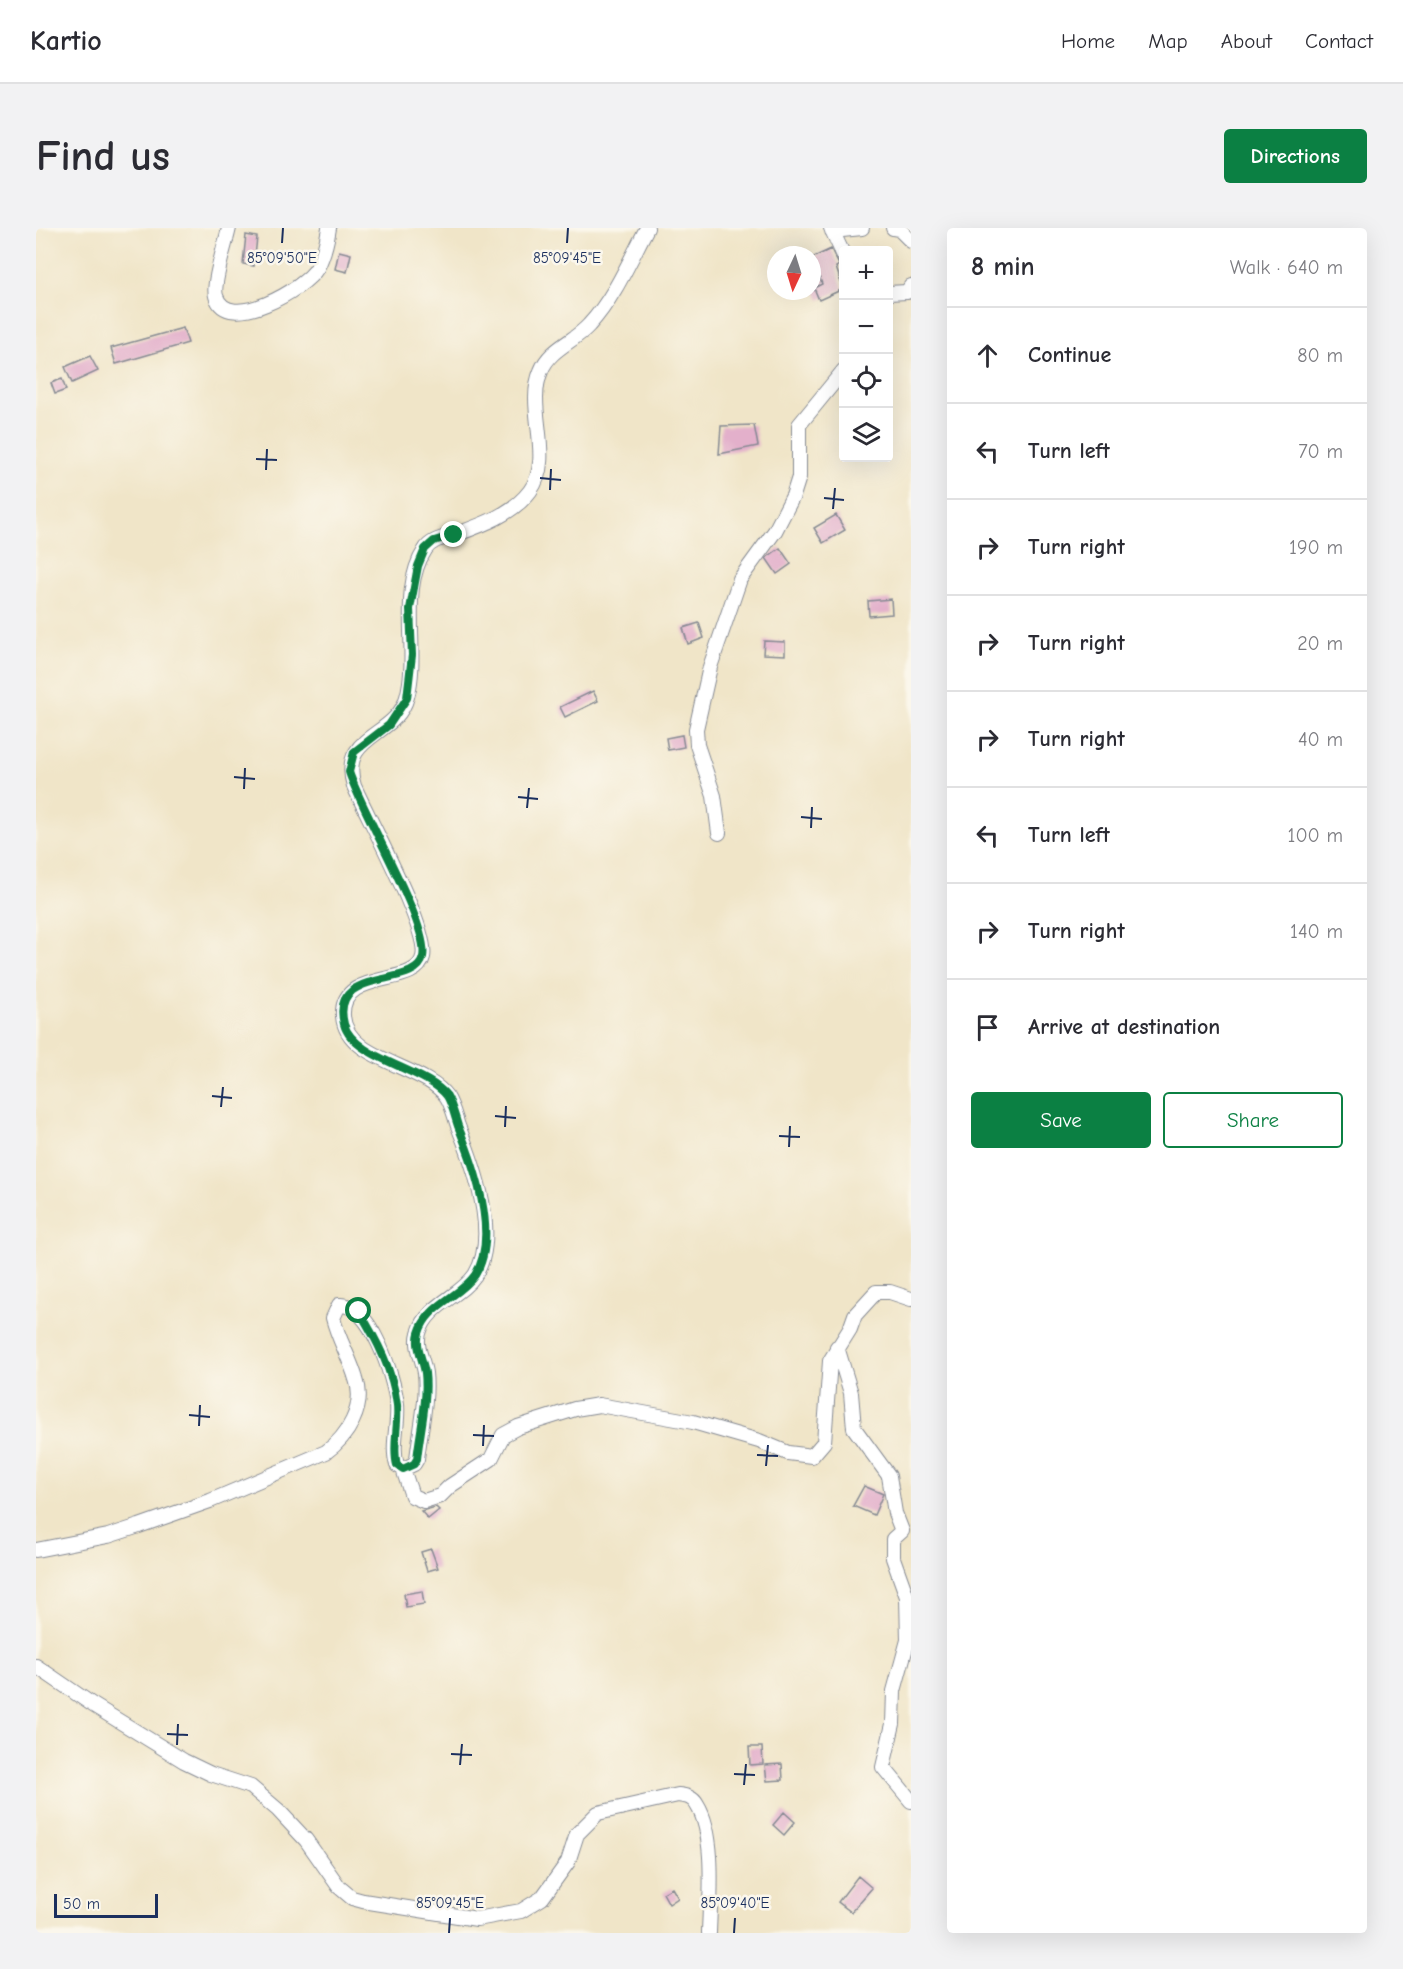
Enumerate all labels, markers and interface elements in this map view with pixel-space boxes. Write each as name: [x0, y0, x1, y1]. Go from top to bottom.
text: Kartio: [30, 25, 102, 57]
text: Home: [1061, 29, 1115, 53]
text: Map: [1148, 29, 1188, 53]
text: About: [1221, 29, 1272, 53]
text: Contact: [1305, 29, 1373, 53]
button: Directions: [1224, 129, 1367, 183]
text: Find us: [36, 132, 170, 181]
north arrow: [767, 246, 821, 300]
map controls: [839, 246, 893, 462]
button: +: [839, 246, 893, 300]
text: 85°09'50"E: [247, 249, 317, 267]
text: 85°09'45"E: [533, 249, 601, 267]
text: 8 min: [971, 252, 1035, 282]
text: Walk · 640 m: [1230, 256, 1343, 279]
button: −: [839, 300, 893, 354]
icon: ahead: [971, 339, 1004, 372]
text: Continue: [1028, 342, 1111, 368]
text: 80 m: [1297, 344, 1343, 367]
button: locate: [839, 354, 893, 408]
button: layers: [839, 408, 893, 462]
icon: left: [971, 435, 1004, 468]
text: Turn left: [1028, 438, 1110, 464]
text: 70 m: [1298, 440, 1343, 463]
route end: [440, 521, 466, 547]
icon: right: [971, 531, 1004, 564]
text: Turn right: [1028, 534, 1125, 560]
text: 190 m: [1289, 536, 1343, 559]
icon: right: [971, 627, 1004, 660]
text: Turn right: [1028, 630, 1125, 656]
text: 20 m: [1297, 632, 1343, 655]
icon: right: [971, 723, 1004, 756]
text: Turn right: [1028, 726, 1125, 752]
text: 40 m: [1298, 728, 1343, 751]
icon: left: [971, 819, 1004, 852]
text: Turn left: [1028, 822, 1110, 848]
text: 100 m: [1288, 824, 1343, 847]
icon: right: [971, 915, 1004, 948]
text: Turn right: [1028, 918, 1125, 944]
text: 140 m: [1290, 920, 1343, 943]
icon: arrive: [971, 1011, 1004, 1044]
text: Arrive at destination: [1028, 1014, 1220, 1040]
button: Save: [971, 1092, 1151, 1148]
button: Share: [1163, 1092, 1343, 1148]
route start: [345, 1297, 371, 1323]
scale bar: [54, 1891, 158, 1918]
text: 85°09'45"E: [416, 1894, 484, 1912]
text: 85°09'40"E: [700, 1894, 770, 1912]
text: 50 m: [63, 1895, 100, 1913]

